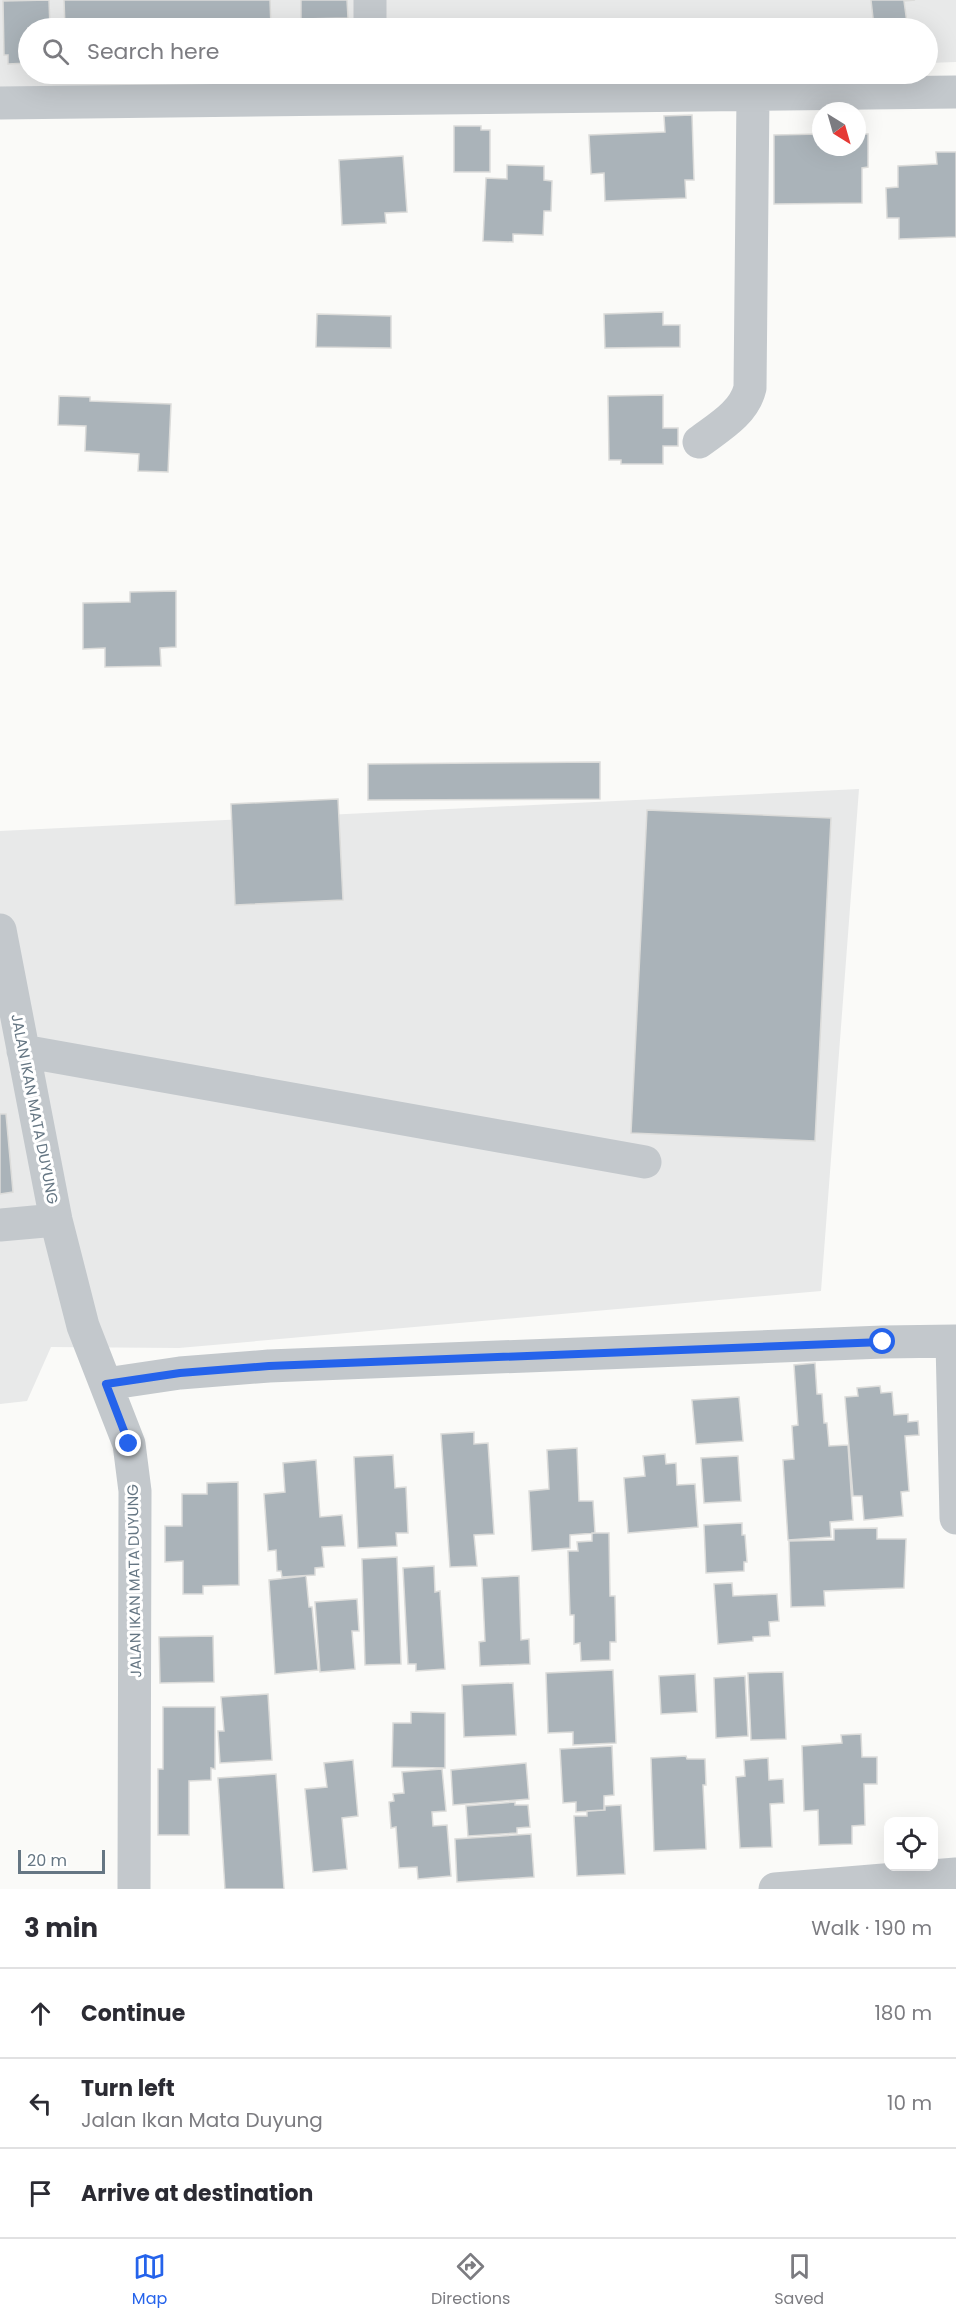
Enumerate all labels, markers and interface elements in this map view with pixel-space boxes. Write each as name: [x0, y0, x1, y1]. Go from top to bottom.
search box: [18, 18, 938, 84]
icon: search: [39, 35, 72, 68]
text: Search here: [87, 36, 220, 67]
north arrow: [812, 102, 866, 156]
street label: JALAN IKAN MATA DUYUNG: [6, 1012, 64, 1206]
route start: [869, 1328, 895, 1354]
route end: [115, 1430, 141, 1456]
street label: JALAN IKAN MATA DUYUNG: [122, 1484, 146, 1678]
map controls: [884, 1817, 938, 1871]
button: locate: [884, 1817, 938, 1871]
scale bar: [18, 1847, 105, 1874]
text: 20 m: [27, 1849, 67, 1872]
text: 3 min: [24, 1910, 98, 1946]
text: Walk · 190 m: [811, 1914, 932, 1942]
icon: ahead: [24, 1997, 57, 2030]
text: Continue: [81, 1998, 185, 2029]
text: 180 m: [874, 1999, 932, 2027]
text: Turn left: [81, 2073, 175, 2104]
icon: left: [24, 2087, 57, 2120]
text: 10 m: [887, 2089, 932, 2117]
text: Jalan Ikan Mata Duyung: [81, 2106, 323, 2134]
icon: arrive: [24, 2177, 57, 2210]
text: Arrive at destination: [81, 2178, 313, 2209]
tab: Map: [132, 2250, 167, 2311]
tab: Directions: [431, 2250, 510, 2311]
tab: Saved: [774, 2250, 824, 2311]

